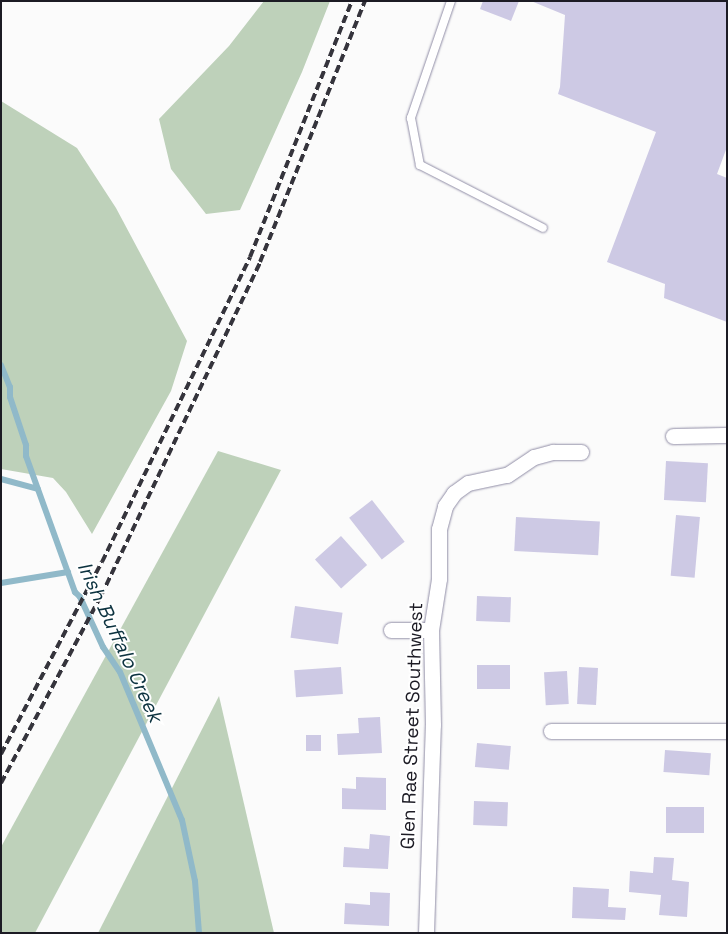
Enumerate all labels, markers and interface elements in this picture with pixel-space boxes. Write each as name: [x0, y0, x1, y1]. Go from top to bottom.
water label: Irish Buffalo Creek: [72, 558, 168, 726]
street label: Glen Rae Street Southwest: [396, 602, 428, 850]

